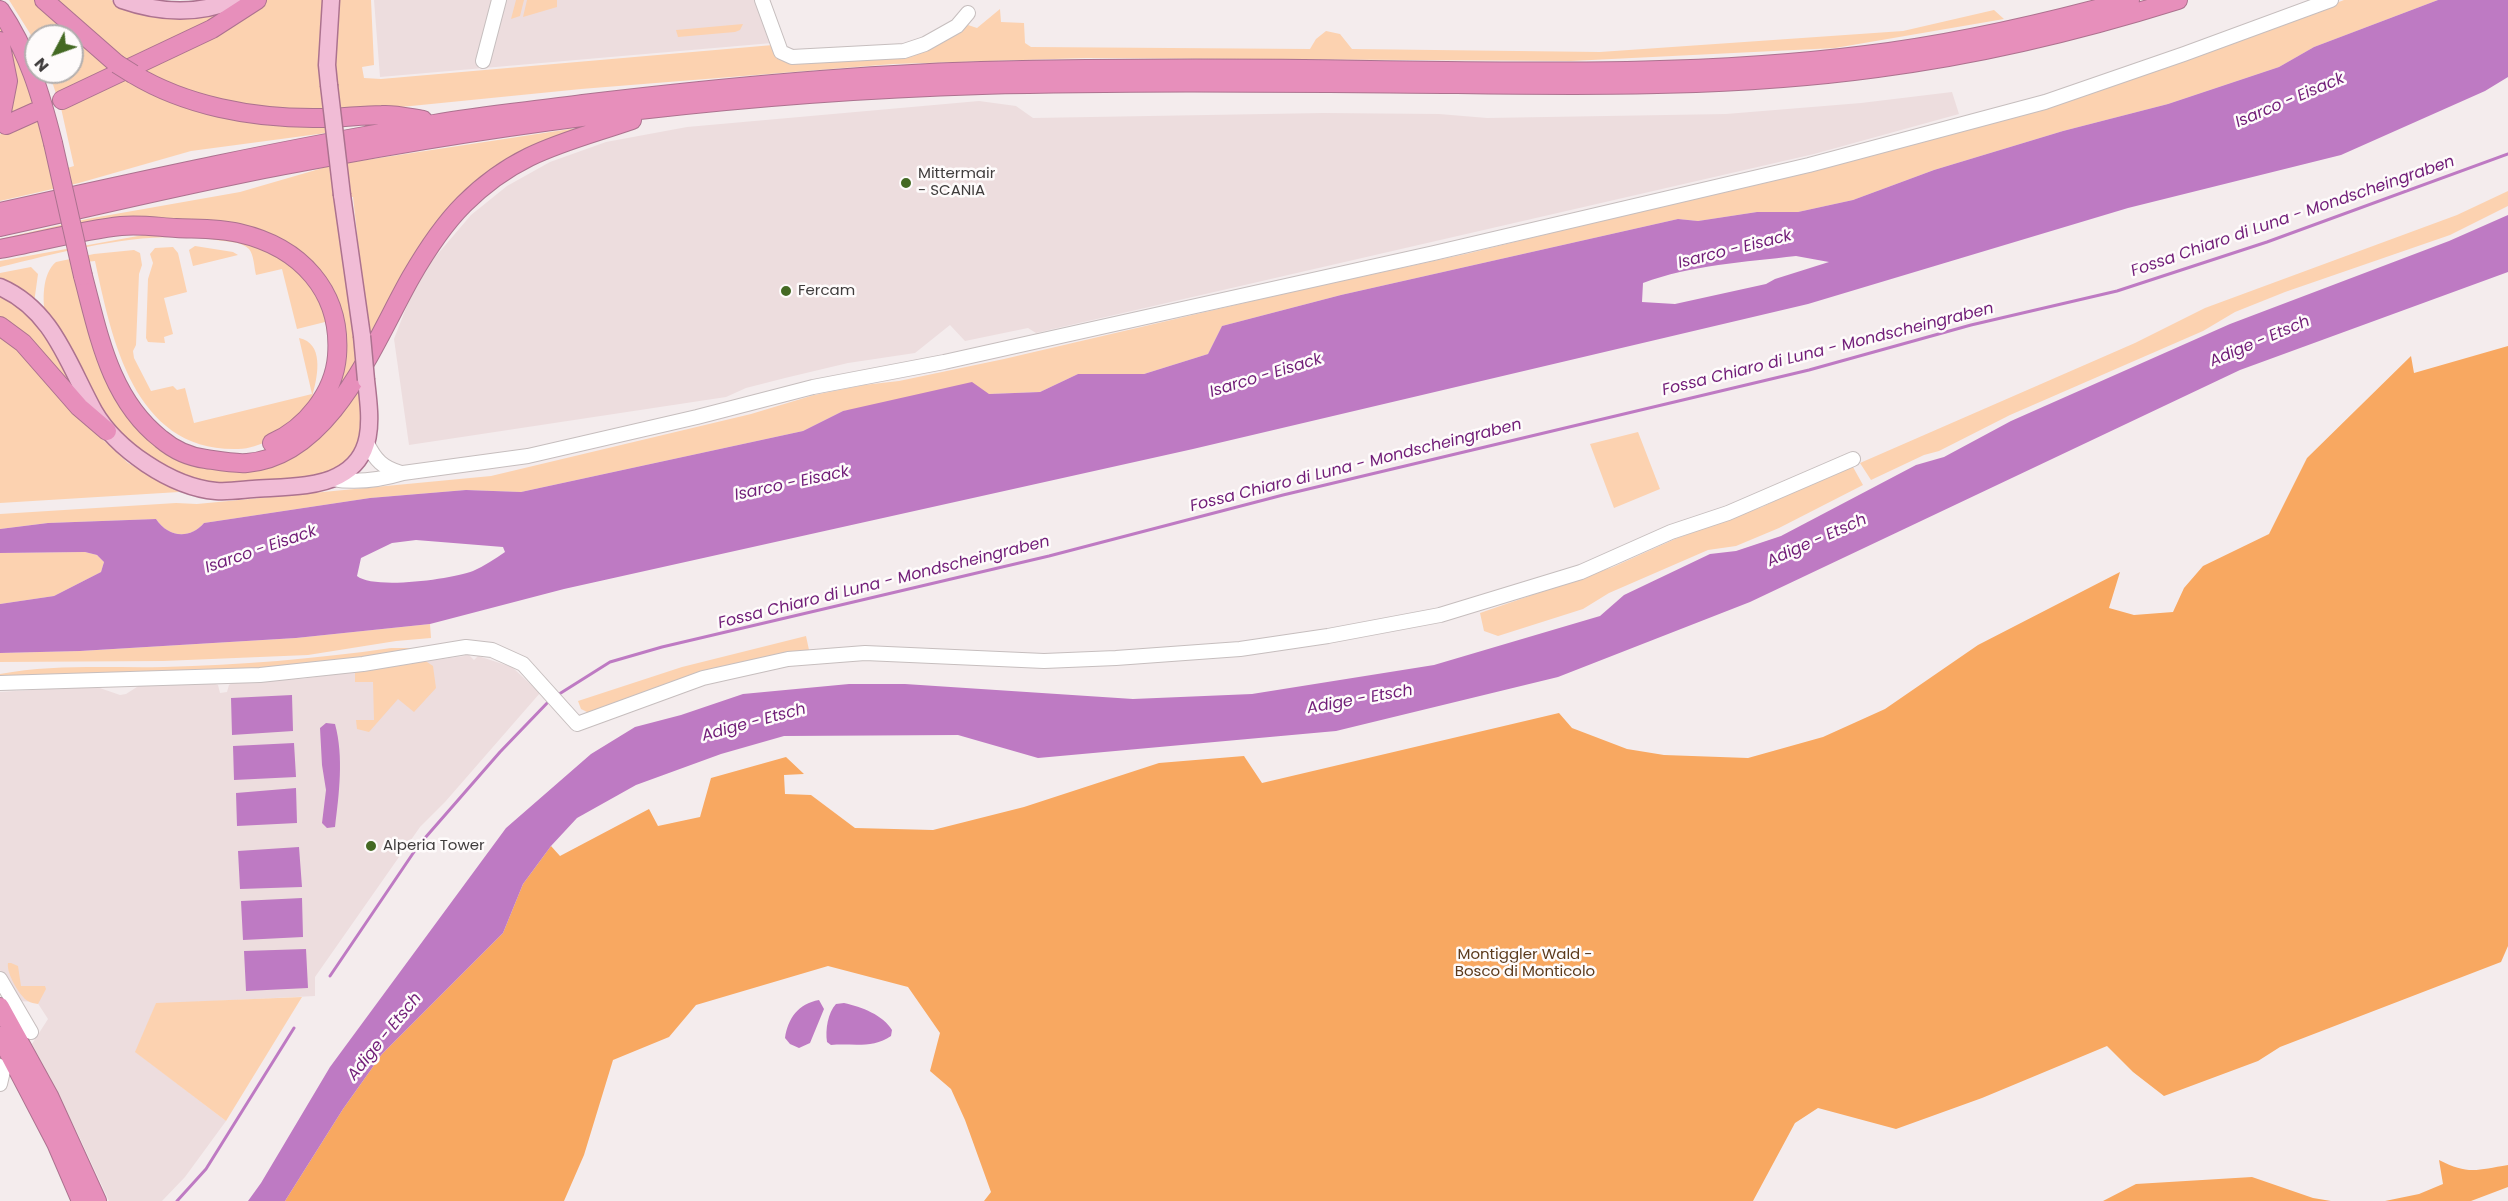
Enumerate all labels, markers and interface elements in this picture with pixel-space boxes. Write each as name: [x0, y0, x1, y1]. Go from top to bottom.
north arrow: [24, 24, 84, 84]
text: N: [29, 53, 54, 77]
water label: Isarco - Eisack: [2233, 69, 2347, 133]
water label: Fossa Chiaro di Luna - Mondscheingraben: [2129, 152, 2457, 282]
place label: Mittermair - SCANIA: [918, 165, 995, 200]
marker: Mittermair - SCANIA: [899, 176, 913, 190]
water label: Isarco - Eisack: [1676, 227, 1794, 273]
place label: Fercam: [798, 282, 855, 300]
marker: Fercam: [779, 284, 793, 298]
water label: Fossa Chiaro di Luna - Mondscheingraben: [1660, 299, 1996, 401]
water label: Adige - Etsch: [2207, 312, 2313, 372]
water label: Isarco - Eisack: [1207, 350, 1325, 402]
water label: Fossa Chiaro di Luna - Mondscheingraben: [1188, 415, 1524, 517]
water label: Isarco - Eisack: [733, 462, 851, 506]
water label: Adige - Etsch: [1764, 510, 1870, 572]
water label: Isarco - Eisack: [203, 522, 319, 578]
water label: Fossa Chiaro di Luna - Mondscheingraben: [716, 532, 1052, 634]
water label: Adige - Etsch: [1306, 681, 1414, 719]
water label: Adige - Etsch: [700, 700, 808, 746]
place label: Alperia Tower: [383, 837, 485, 855]
marker: Alperia Tower: [364, 839, 378, 853]
park label: Montiggler Wald - Bosco di Monticolo: [1455, 946, 1595, 981]
water label: Adige - Etsch: [344, 989, 426, 1085]

